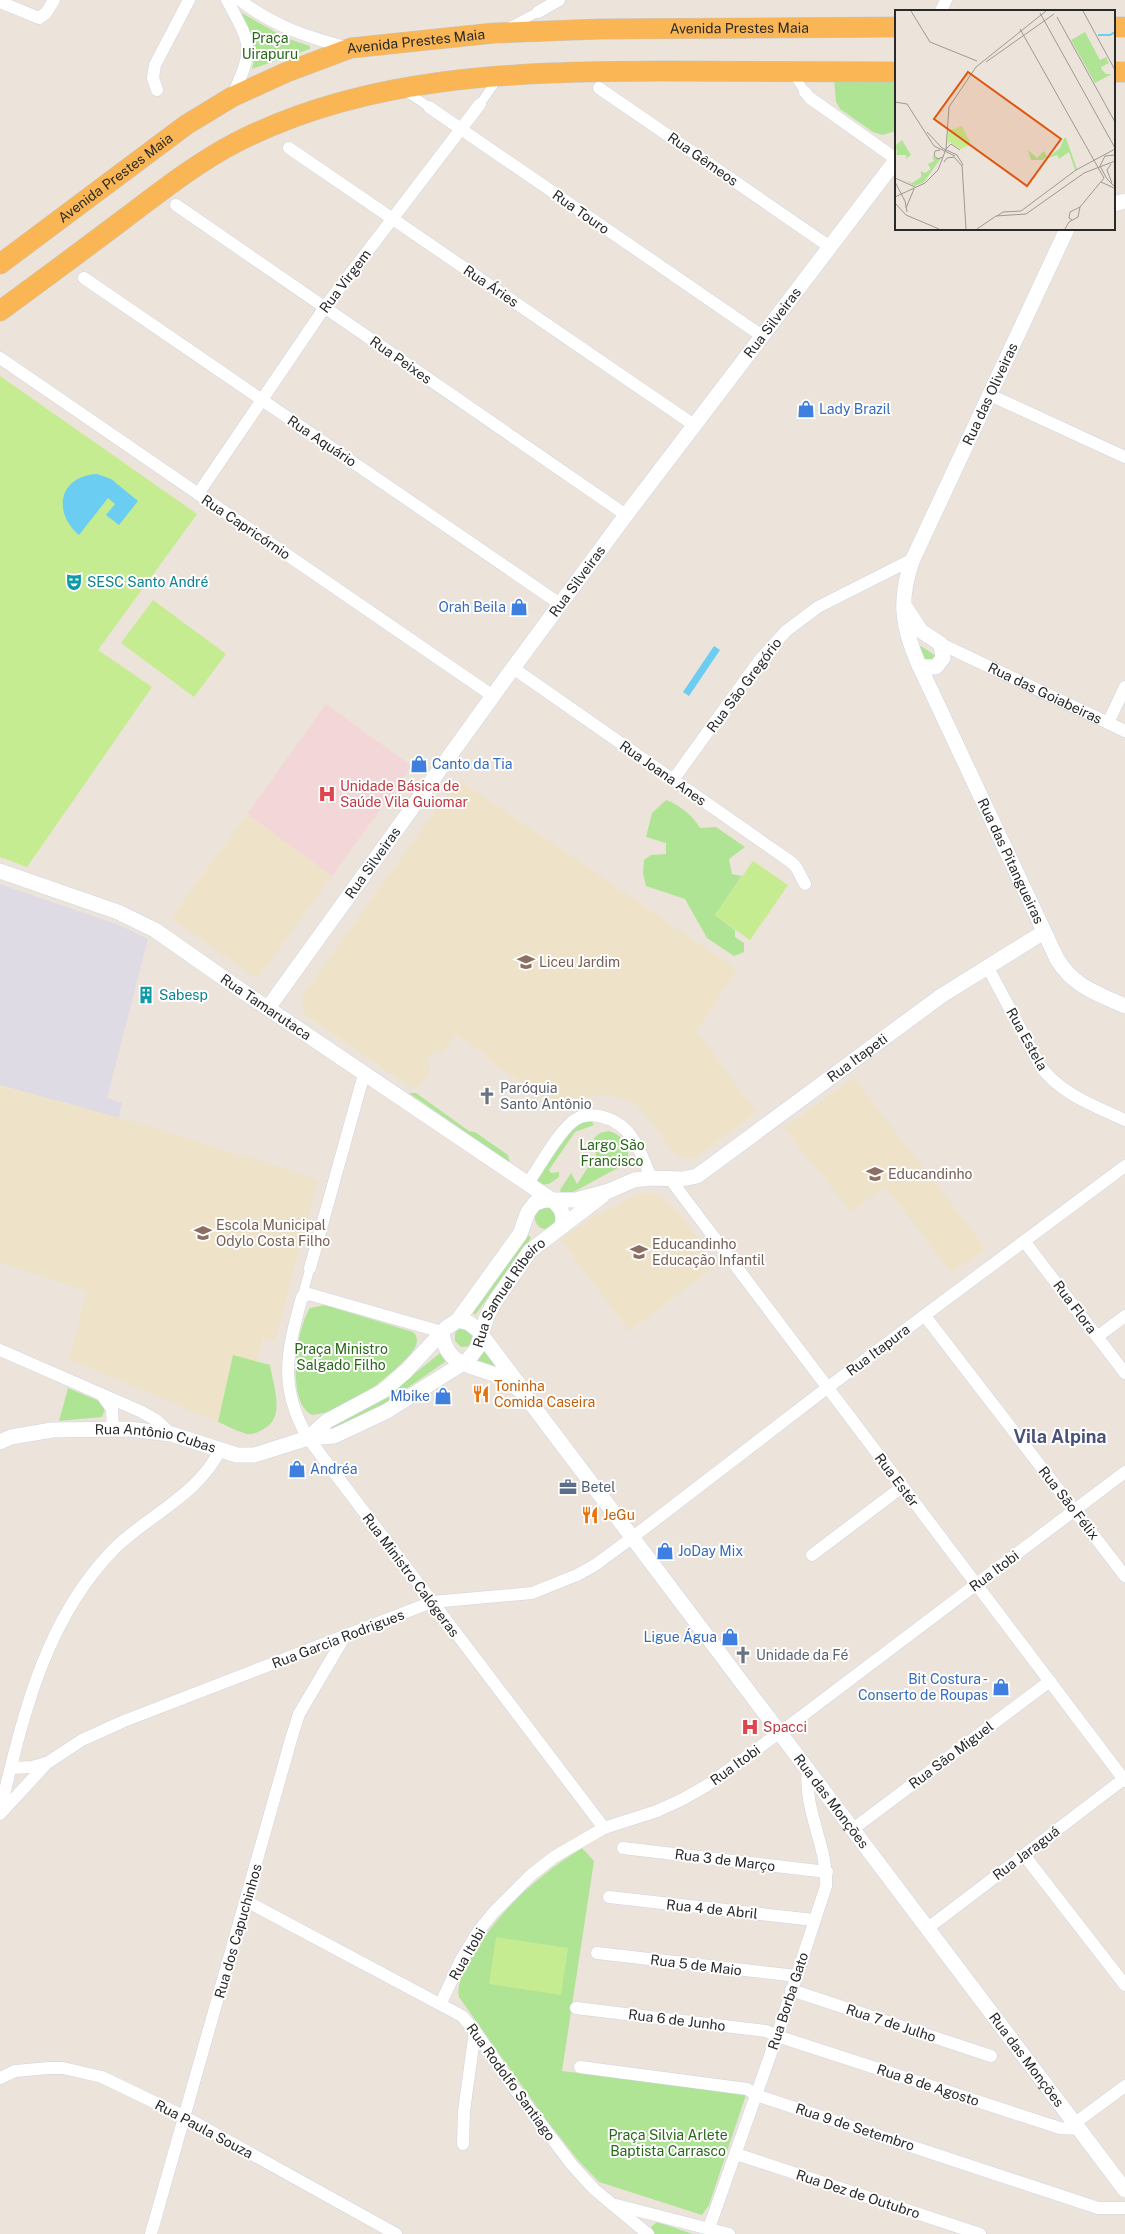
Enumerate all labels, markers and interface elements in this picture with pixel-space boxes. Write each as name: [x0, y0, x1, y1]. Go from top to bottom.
inset map: [895, 10, 1115, 230]
street label: Avenida Prestes Maia: [670, 20, 809, 37]
street label: Avenida Prestes Maia: [346, 26, 486, 56]
park label: Praça Uirapuru: [242, 30, 298, 62]
street label: Rua Gêmeos: [665, 129, 741, 189]
street label: Avenida Prestes Maia: [55, 130, 176, 226]
street label: Rua Touro: [550, 187, 612, 237]
street label: Rua Virgem: [316, 246, 374, 316]
street label: Rua Áries: [461, 261, 522, 310]
street label: Rua Silveiras: [741, 284, 804, 361]
street label: Rua Peixes: [367, 333, 435, 387]
street label: Rua das Oliveiras: [959, 340, 1021, 448]
shop icon: Lady Brazil: [796, 399, 816, 419]
place label: Lady Brazil: [819, 401, 891, 417]
street label: Rua Aquário: [285, 412, 359, 470]
street label: Rua Capricórnio: [199, 491, 293, 563]
street label: Rua Silveiras: [546, 543, 609, 620]
theatre icon: SESC Santo André: [64, 572, 84, 592]
place label: SESC Santo André: [87, 574, 208, 590]
shop icon: Orah Beila: [509, 597, 529, 617]
place label: Orah Beila: [439, 599, 506, 615]
street label: Rua São Gregório: [703, 635, 785, 735]
street label: Rua das Goiabeiras: [985, 659, 1105, 727]
street label: Rua Joana Anes: [617, 737, 709, 809]
shop icon: Canto da Tia: [409, 754, 429, 774]
place label: Canto da Tia: [432, 756, 512, 772]
place label: Unidade Básica de Saúde Vila Guiomar: [340, 778, 468, 810]
hospital icon: Unidade Básica de Saúde Vila Guiomar: [317, 784, 337, 804]
street label: Rua das Pitangueiras: [975, 795, 1047, 926]
street label: Rua Silveiras: [342, 824, 404, 902]
school or university icon: Liceu Jardim: [516, 952, 536, 972]
place label: Liceu Jardim: [539, 954, 620, 970]
street label: Rua Tamarutaca: [218, 970, 314, 1043]
building icon: Sabesp: [136, 985, 156, 1005]
place label: Sabesp: [159, 987, 208, 1003]
street label: Rua Estela: [1003, 1005, 1051, 1073]
street label: Rua Itapeti: [824, 1030, 890, 1085]
place label: Paróquia Santo Antônio: [500, 1080, 592, 1112]
church icon: Paróquia Santo Antônio: [477, 1086, 497, 1106]
park label: Largo São Francisco: [579, 1137, 645, 1169]
school or university icon: Educandinho: [865, 1164, 885, 1184]
place label: Educandinho: [888, 1166, 973, 1182]
place label: Escola Municipal Odylo Costa Filho: [216, 1217, 330, 1249]
school or university icon: Escola Municipal Odylo Costa Filho: [193, 1223, 213, 1243]
street label: Rua Samuel Ribeiro: [470, 1234, 549, 1350]
place label: Educandinho Educação Infantil: [652, 1236, 765, 1268]
school or university icon: Educandinho Educação Infantil: [629, 1242, 649, 1262]
street label: Rua Flora: [1050, 1278, 1100, 1336]
street label: Rua Itapura: [843, 1321, 913, 1379]
park label: Praça Ministro Salgado Filho: [294, 1341, 388, 1373]
place label: Toninha Comida Caseira: [494, 1378, 595, 1410]
restaurant icon: Toninha Comida Caseira: [471, 1384, 491, 1404]
shop icon: Mbike: [433, 1386, 453, 1406]
place label: Mbike: [390, 1388, 430, 1404]
street label: Rua Antônio Cubas: [95, 1421, 218, 1456]
district label: Vila Alpina: [1013, 1426, 1107, 1447]
street label: Rua Estér: [872, 1450, 922, 1510]
shop icon: Andréa: [287, 1459, 307, 1479]
place label: Andréa: [310, 1461, 357, 1477]
street label: Rua São Félix: [1035, 1463, 1103, 1543]
office icon: Betel: [558, 1477, 578, 1497]
place label: Betel: [581, 1479, 615, 1495]
restaurant icon: JeGu: [580, 1505, 600, 1525]
place label: JeGu: [603, 1507, 635, 1523]
street label: Rua Ministro Calógeras: [359, 1510, 463, 1640]
shop icon: JoDay Mix: [655, 1541, 675, 1561]
place label: JoDay Mix: [678, 1543, 743, 1559]
street label: Rua Itobi: [966, 1547, 1022, 1595]
street label: Rua Garcia Rodrigues: [270, 1606, 406, 1672]
shop icon: Ligue Água: [720, 1627, 740, 1647]
place label: Ligue Água: [644, 1628, 717, 1645]
church icon: Unidade da Fé: [733, 1645, 753, 1665]
place label: Unidade da Fé: [756, 1647, 848, 1663]
place label: Bit Costura - Conserto de Roupas: [858, 1671, 988, 1703]
shop icon: Bit Costura - Conserto de Roupas: [991, 1677, 1011, 1697]
hospital icon: Spacci: [740, 1717, 760, 1737]
street label: Rua São Miguel: [906, 1718, 996, 1792]
place label: Spacci: [763, 1719, 807, 1735]
street label: Rua Itobi: [707, 1742, 763, 1788]
street label: Rua das Monções: [791, 1751, 872, 1851]
street label: Rua Jaraguá: [990, 1823, 1062, 1883]
street label: Rua 3 de Março: [674, 1846, 776, 1874]
street label: Rua dos Capuchinhos: [211, 1862, 265, 2000]
street label: Rua 4 de Abril: [666, 1896, 758, 1922]
street label: Rua Itobi: [446, 1925, 488, 1983]
street label: Rua Borba Gato: [765, 1950, 811, 2052]
street label: Rua 5 de Maio: [649, 1951, 743, 1979]
street label: Rua 7 de Julho: [844, 2001, 938, 2045]
street label: Rua 6 de Junho: [627, 2006, 727, 2034]
street label: Rua das Monções: [986, 2009, 1067, 2110]
street label: Rua Rodolfo Santiago: [463, 2020, 559, 2144]
street label: Rua 8 de Agosto: [875, 2061, 981, 2109]
street label: Rua Paula Souza: [152, 2096, 256, 2162]
street label: Rua 9 de Setembro: [794, 2100, 917, 2154]
park label: Praça Silvia Arlete Baptista Carrasco: [608, 2127, 728, 2159]
street label: Rua Dez de Outubro: [794, 2166, 922, 2222]

